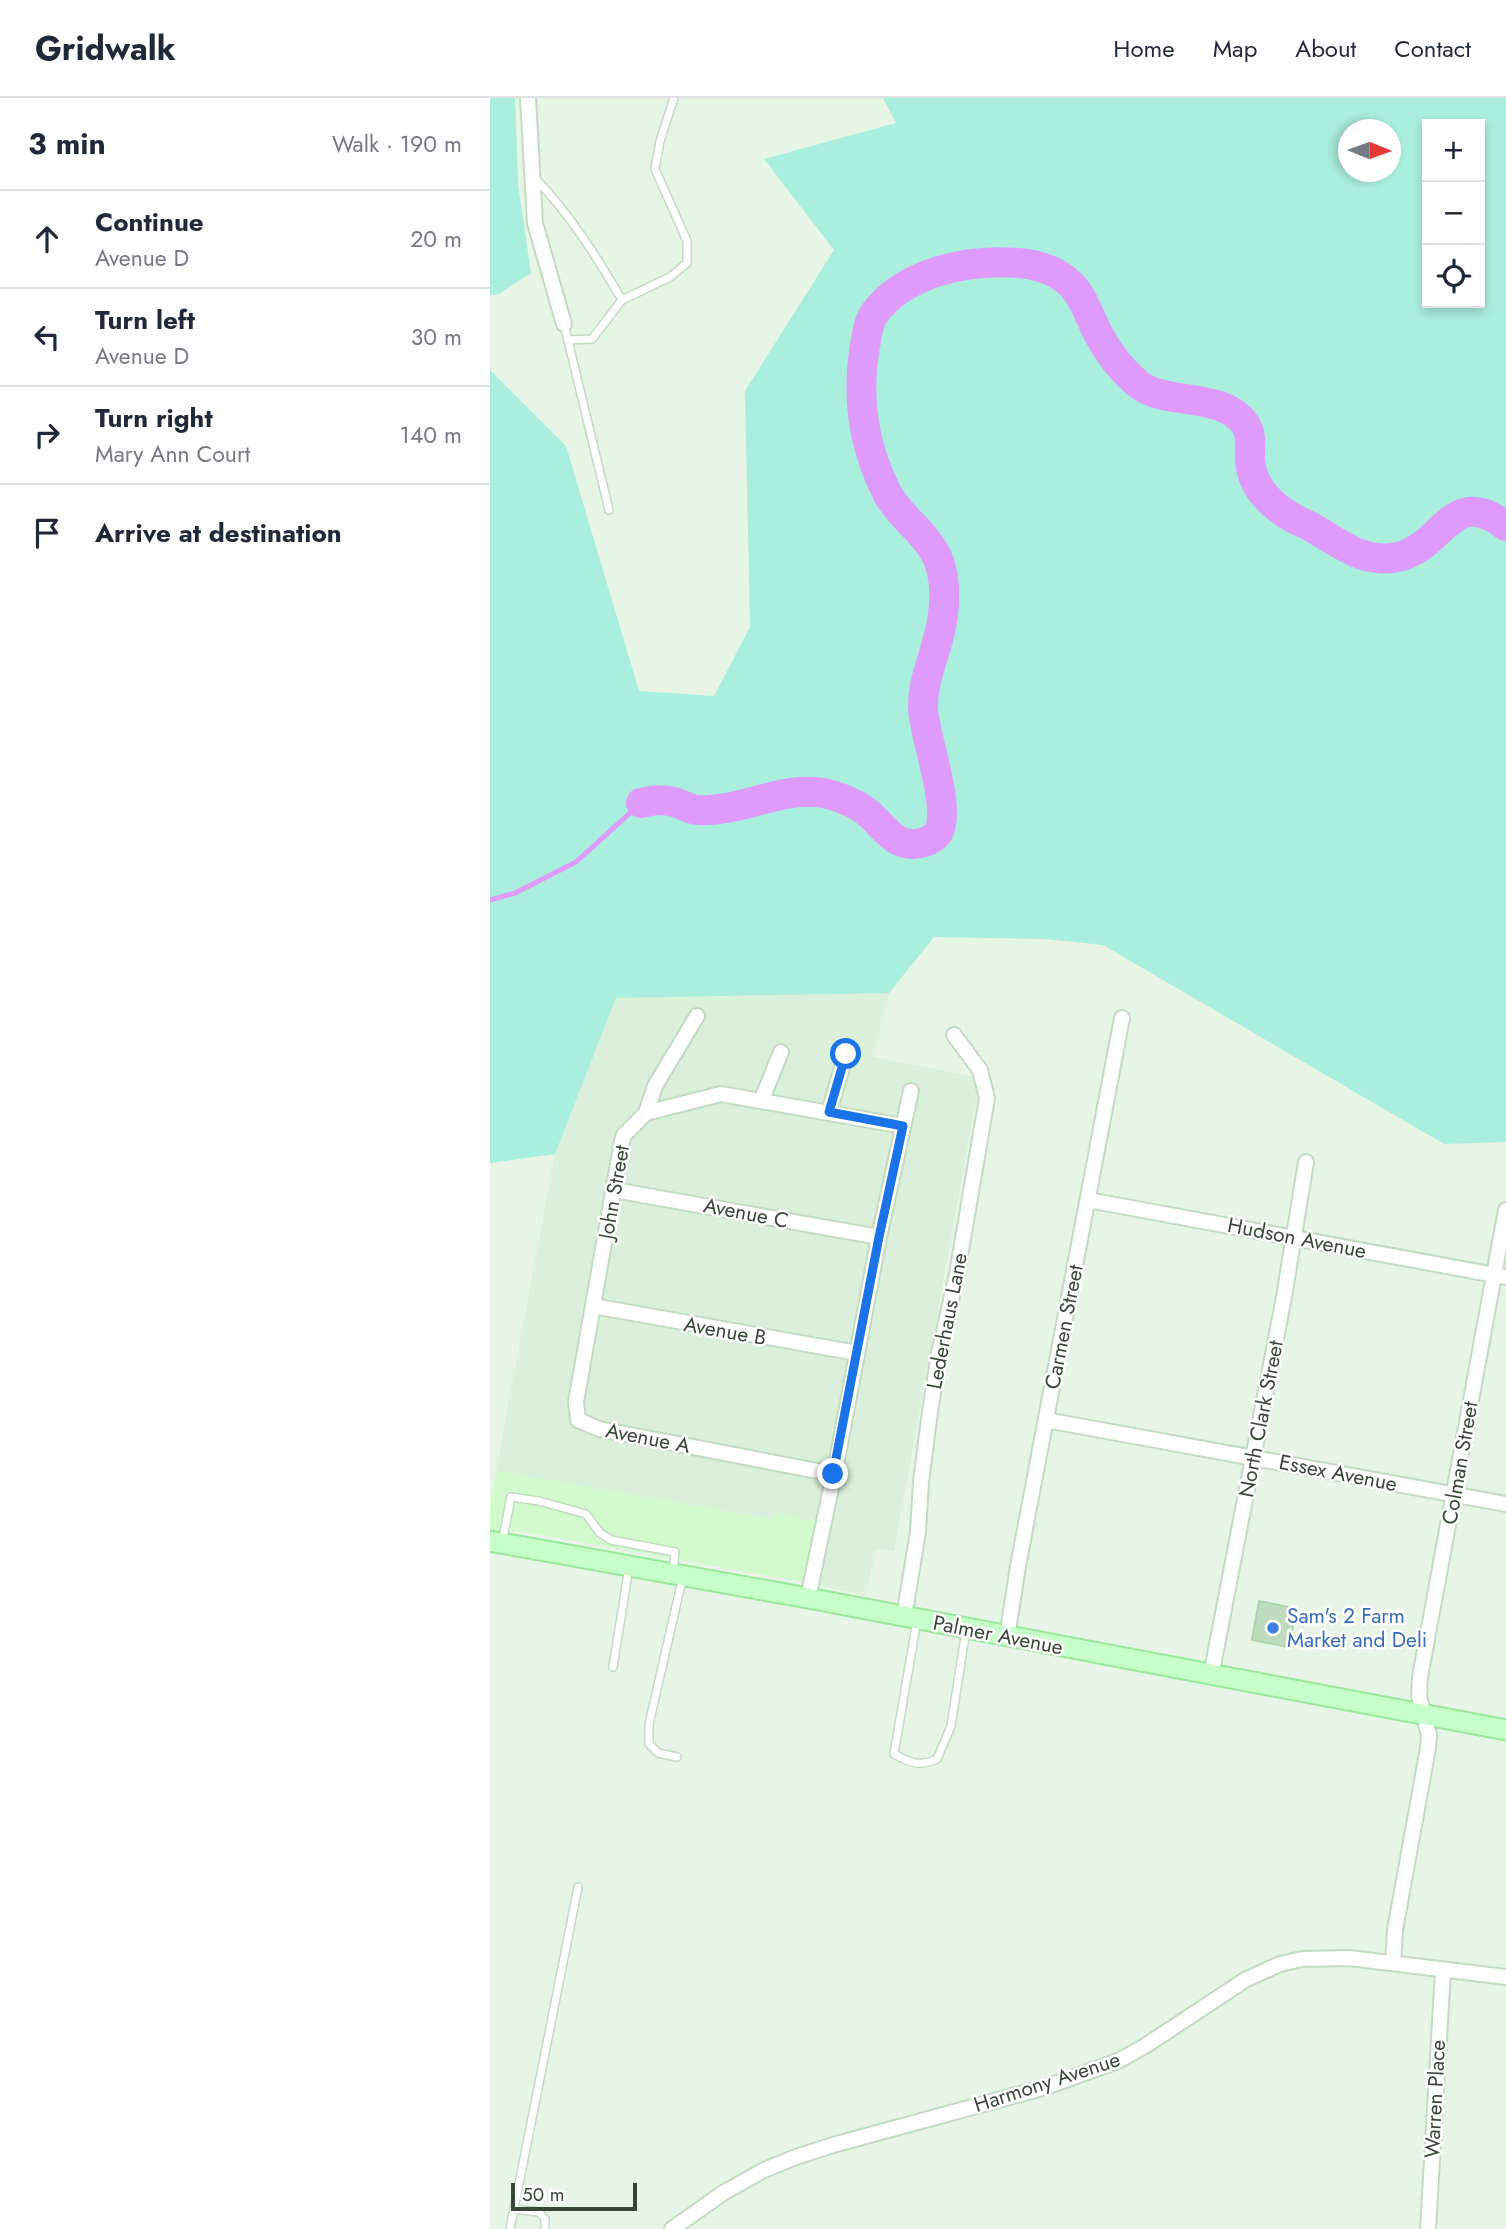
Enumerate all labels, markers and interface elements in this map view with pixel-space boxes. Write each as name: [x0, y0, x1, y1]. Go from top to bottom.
text: Gridwalk: [35, 25, 176, 72]
text: Home: [1113, 31, 1175, 66]
text: Map: [1213, 31, 1257, 66]
text: About: [1295, 31, 1356, 66]
text: Contact: [1394, 31, 1471, 66]
north arrow: [1338, 119, 1401, 182]
map controls: [1422, 119, 1485, 308]
button: +: [1422, 119, 1485, 182]
text: 3 min: [28, 122, 106, 165]
text: Walk · 190 m: [332, 127, 462, 161]
button: −: [1422, 182, 1485, 245]
text: Continue: [95, 203, 204, 241]
icon: ahead: [28, 220, 66, 258]
text: 20 m: [410, 222, 462, 256]
text: Avenue D: [95, 241, 189, 275]
button: locate: [1422, 245, 1485, 308]
text: Turn left: [95, 301, 195, 339]
icon: left: [28, 318, 66, 356]
text: 30 m: [411, 320, 462, 354]
text: Avenue D: [95, 339, 189, 373]
text: Turn right: [95, 399, 213, 437]
icon: right: [28, 416, 66, 454]
text: 140 m: [400, 418, 462, 452]
text: Mary Ann Court: [95, 437, 250, 471]
icon: arrive: [28, 514, 66, 552]
text: Arrive at destination: [95, 514, 342, 552]
route start: [830, 1038, 861, 1069]
street label: John Street: [590, 1143, 637, 1244]
street label: Avenue C: [701, 1190, 791, 1236]
street label: Hudson Avenue: [1225, 1210, 1369, 1266]
street label: Lederhaus Lane: [919, 1250, 975, 1392]
street label: Carmen Street: [1037, 1262, 1091, 1392]
street label: Avenue B: [681, 1309, 769, 1353]
street label: North Clark Street: [1231, 1338, 1291, 1500]
street label: Colman Street: [1434, 1399, 1486, 1527]
street label: Avenue A: [603, 1415, 693, 1461]
street label: Essex Avenue: [1276, 1447, 1400, 1499]
route end: [817, 1458, 848, 1489]
place label: Sam's 2 Farm Market and Deli: [1287, 1601, 1427, 1655]
street label: Palmer Avenue: [930, 1608, 1066, 1662]
marker: Sam's 2 Farm Market and Deli: [1265, 1620, 1281, 1636]
street label: Warren Place: [1417, 2039, 1453, 2159]
street label: Harmony Avenue: [970, 2044, 1124, 2120]
scale bar: [511, 2180, 637, 2212]
text: 50 m: [522, 2181, 565, 2208]

